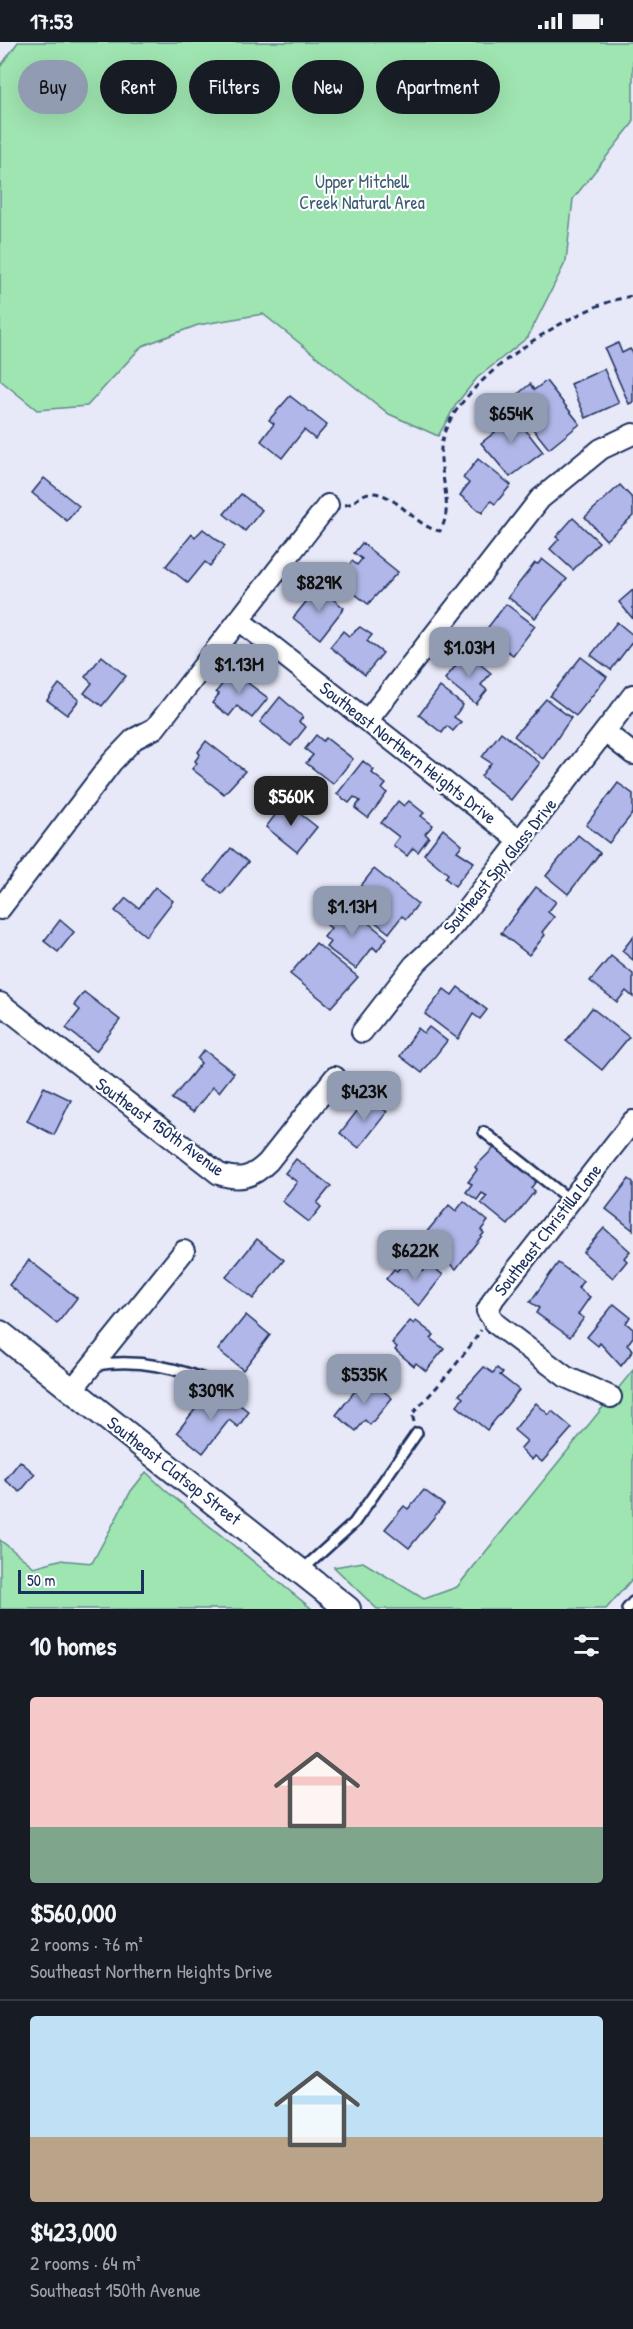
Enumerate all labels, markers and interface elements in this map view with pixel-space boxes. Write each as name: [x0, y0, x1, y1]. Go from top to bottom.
text: 17:53: [30, 6, 73, 36]
chip: Buy: [18, 60, 88, 114]
chip: Rent: [100, 60, 177, 114]
chip: Filters: [189, 60, 280, 114]
chip: New: [292, 60, 364, 114]
chip: Apartment: [376, 60, 500, 114]
park label: Upper Mitchell Creek Natural Area: [299, 169, 425, 215]
pin: $654K: [469, 393, 553, 444]
text: $654K: [489, 399, 533, 426]
pin: $829K: [277, 562, 361, 613]
text: $829K: [296, 568, 342, 595]
pin: $1.03M: [420, 627, 518, 678]
text: $1.03M: [443, 633, 495, 660]
pin: $1.13M: [190, 644, 288, 695]
text: $1.13M: [214, 650, 264, 677]
street label: Southeast Northern Heights Drive: [315, 676, 502, 830]
pin: $560K: [249, 776, 333, 827]
text: $560K: [268, 782, 314, 809]
street label: Southeast Spy Glass Drive: [437, 793, 562, 939]
pin: $1.13M: [303, 886, 401, 937]
text: $1.13M: [327, 892, 377, 919]
street label: Southeast 150th Avenue: [91, 1071, 230, 1182]
pin: $423K: [322, 1071, 406, 1122]
text: $423K: [341, 1077, 387, 1104]
street label: Southeast Christilla Lane: [488, 1158, 607, 1301]
pin: $622K: [373, 1230, 457, 1281]
text: $622K: [391, 1236, 439, 1263]
pin: $535K: [322, 1354, 406, 1405]
text: $535K: [341, 1360, 387, 1387]
pin: $309K: [169, 1370, 253, 1421]
text: $309K: [188, 1376, 234, 1403]
street label: Southeast Clatsop Street: [102, 1410, 247, 1531]
scale bar: [18, 1567, 144, 1594]
text: 50 m: [27, 1569, 56, 1591]
text: 10 homes: [30, 1628, 117, 1663]
icon: filters: [570, 1629, 603, 1662]
icon: home: [263, 1736, 371, 1844]
text: $560,000: [30, 1895, 116, 1930]
text: 2 rooms · 76 m²: [30, 1930, 143, 1957]
text: Southeast Northern Heights Drive: [30, 1957, 272, 1984]
icon: home: [263, 2055, 371, 2163]
text: $423,000: [30, 2214, 117, 2249]
text: 2 rooms · 64 m²: [30, 2249, 141, 2276]
text: Southeast 150th Avenue: [30, 2276, 201, 2303]

